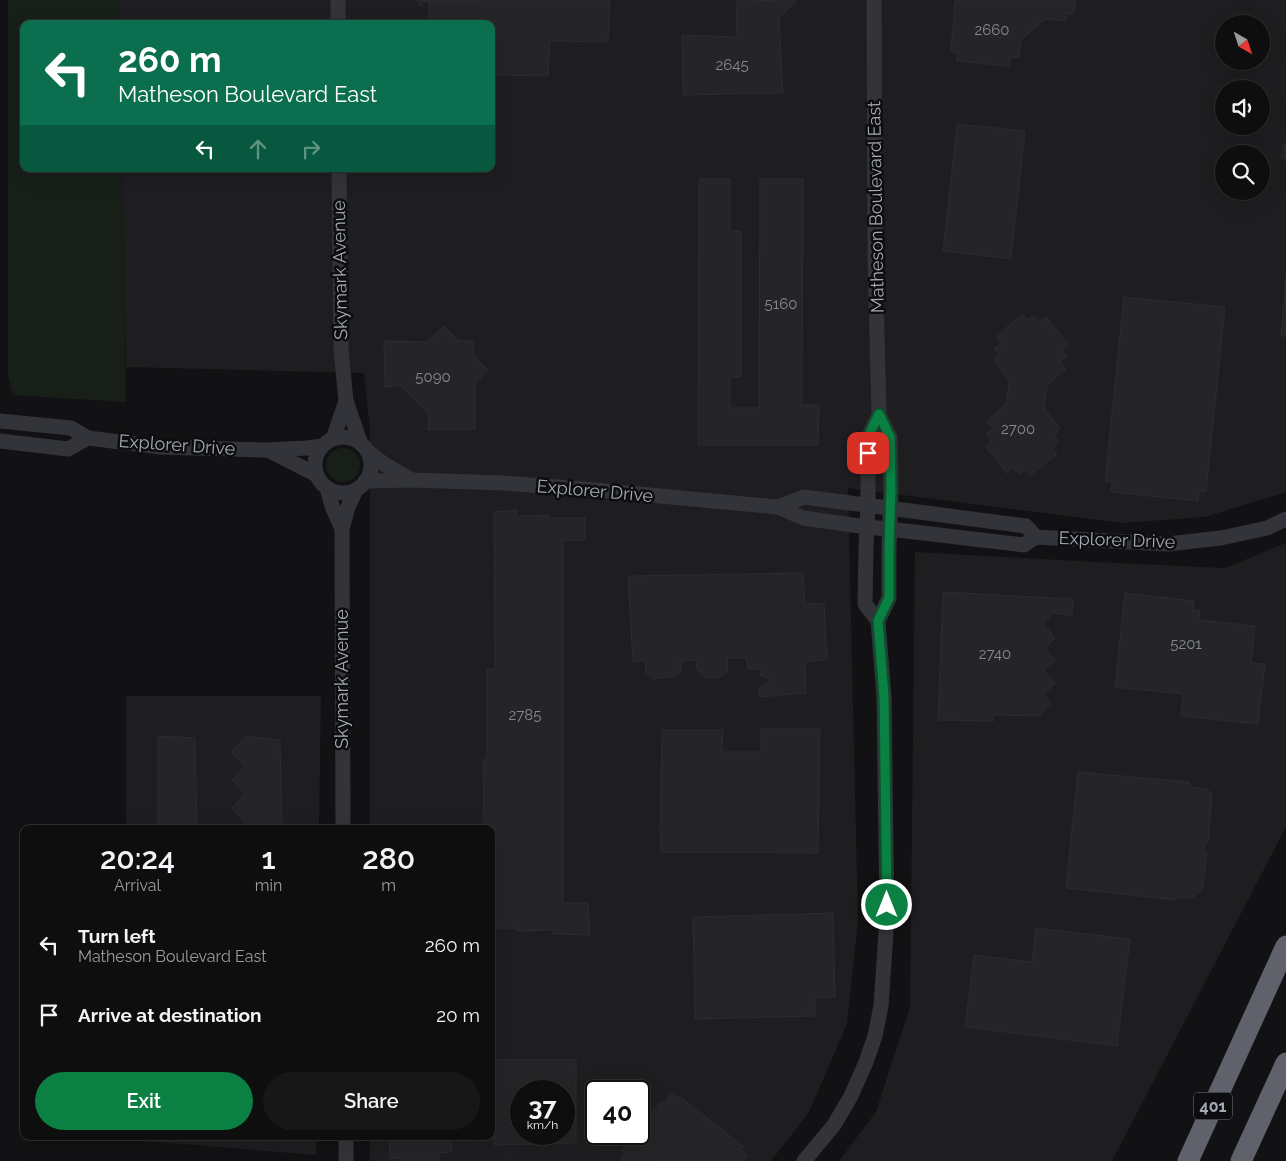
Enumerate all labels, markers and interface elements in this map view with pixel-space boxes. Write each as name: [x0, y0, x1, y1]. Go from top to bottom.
north arrow: [1215, 15, 1270, 70]
map controls: [1215, 15, 1270, 200]
house number: 2660: [974, 21, 1010, 39]
text: 260 m: [118, 39, 221, 80]
icon: left: [35, 40, 100, 105]
house number: 2645: [715, 56, 749, 74]
button: sound: [1215, 80, 1270, 135]
text: Matheson Boulevard East: [118, 81, 377, 107]
street label: Matheson Boulevard East: [863, 101, 888, 313]
icon: left: [191, 135, 219, 163]
icon: ahead: [244, 135, 272, 163]
icon: right: [297, 135, 325, 163]
button: search: [1215, 145, 1270, 200]
street label: Skymark Avenue: [328, 200, 351, 340]
house number: 5160: [765, 295, 797, 313]
house number: 5090: [415, 368, 451, 386]
house number: 2700: [1001, 420, 1035, 438]
street label: Explorer Drive: [118, 430, 236, 459]
pin: [847, 432, 889, 474]
icon: arrive: [854, 439, 882, 467]
street label: Explorer Drive: [536, 475, 655, 506]
street label: Explorer Drive: [1058, 527, 1176, 552]
street label: Skymark Avenue: [331, 609, 352, 749]
house number: 5201: [1170, 635, 1202, 653]
house number: 2740: [979, 645, 1011, 663]
house number: 2785: [509, 706, 541, 724]
text: 20:24: [100, 841, 175, 876]
text: 1: [261, 841, 276, 876]
text: 280: [362, 841, 415, 876]
text: Arrival: [114, 876, 161, 895]
text: min: [255, 876, 282, 895]
text: m: [381, 876, 396, 895]
position arrow: [860, 878, 912, 930]
text: Turn left: [78, 925, 155, 947]
icon: left: [35, 931, 63, 959]
text: 260 m: [425, 934, 480, 956]
text: Matheson Boulevard East: [78, 947, 267, 966]
icon: arrive: [35, 1001, 63, 1029]
text: Arrive at destination: [78, 1004, 262, 1026]
text: 20 m: [436, 1004, 480, 1026]
button: Exit: [35, 1072, 253, 1130]
button: Share: [263, 1072, 480, 1130]
speed limit sign: 40: [585, 1080, 650, 1145]
text: 37: [529, 1091, 556, 1121]
road number: 401: [1194, 1092, 1232, 1120]
text: km/h: [527, 1118, 558, 1132]

